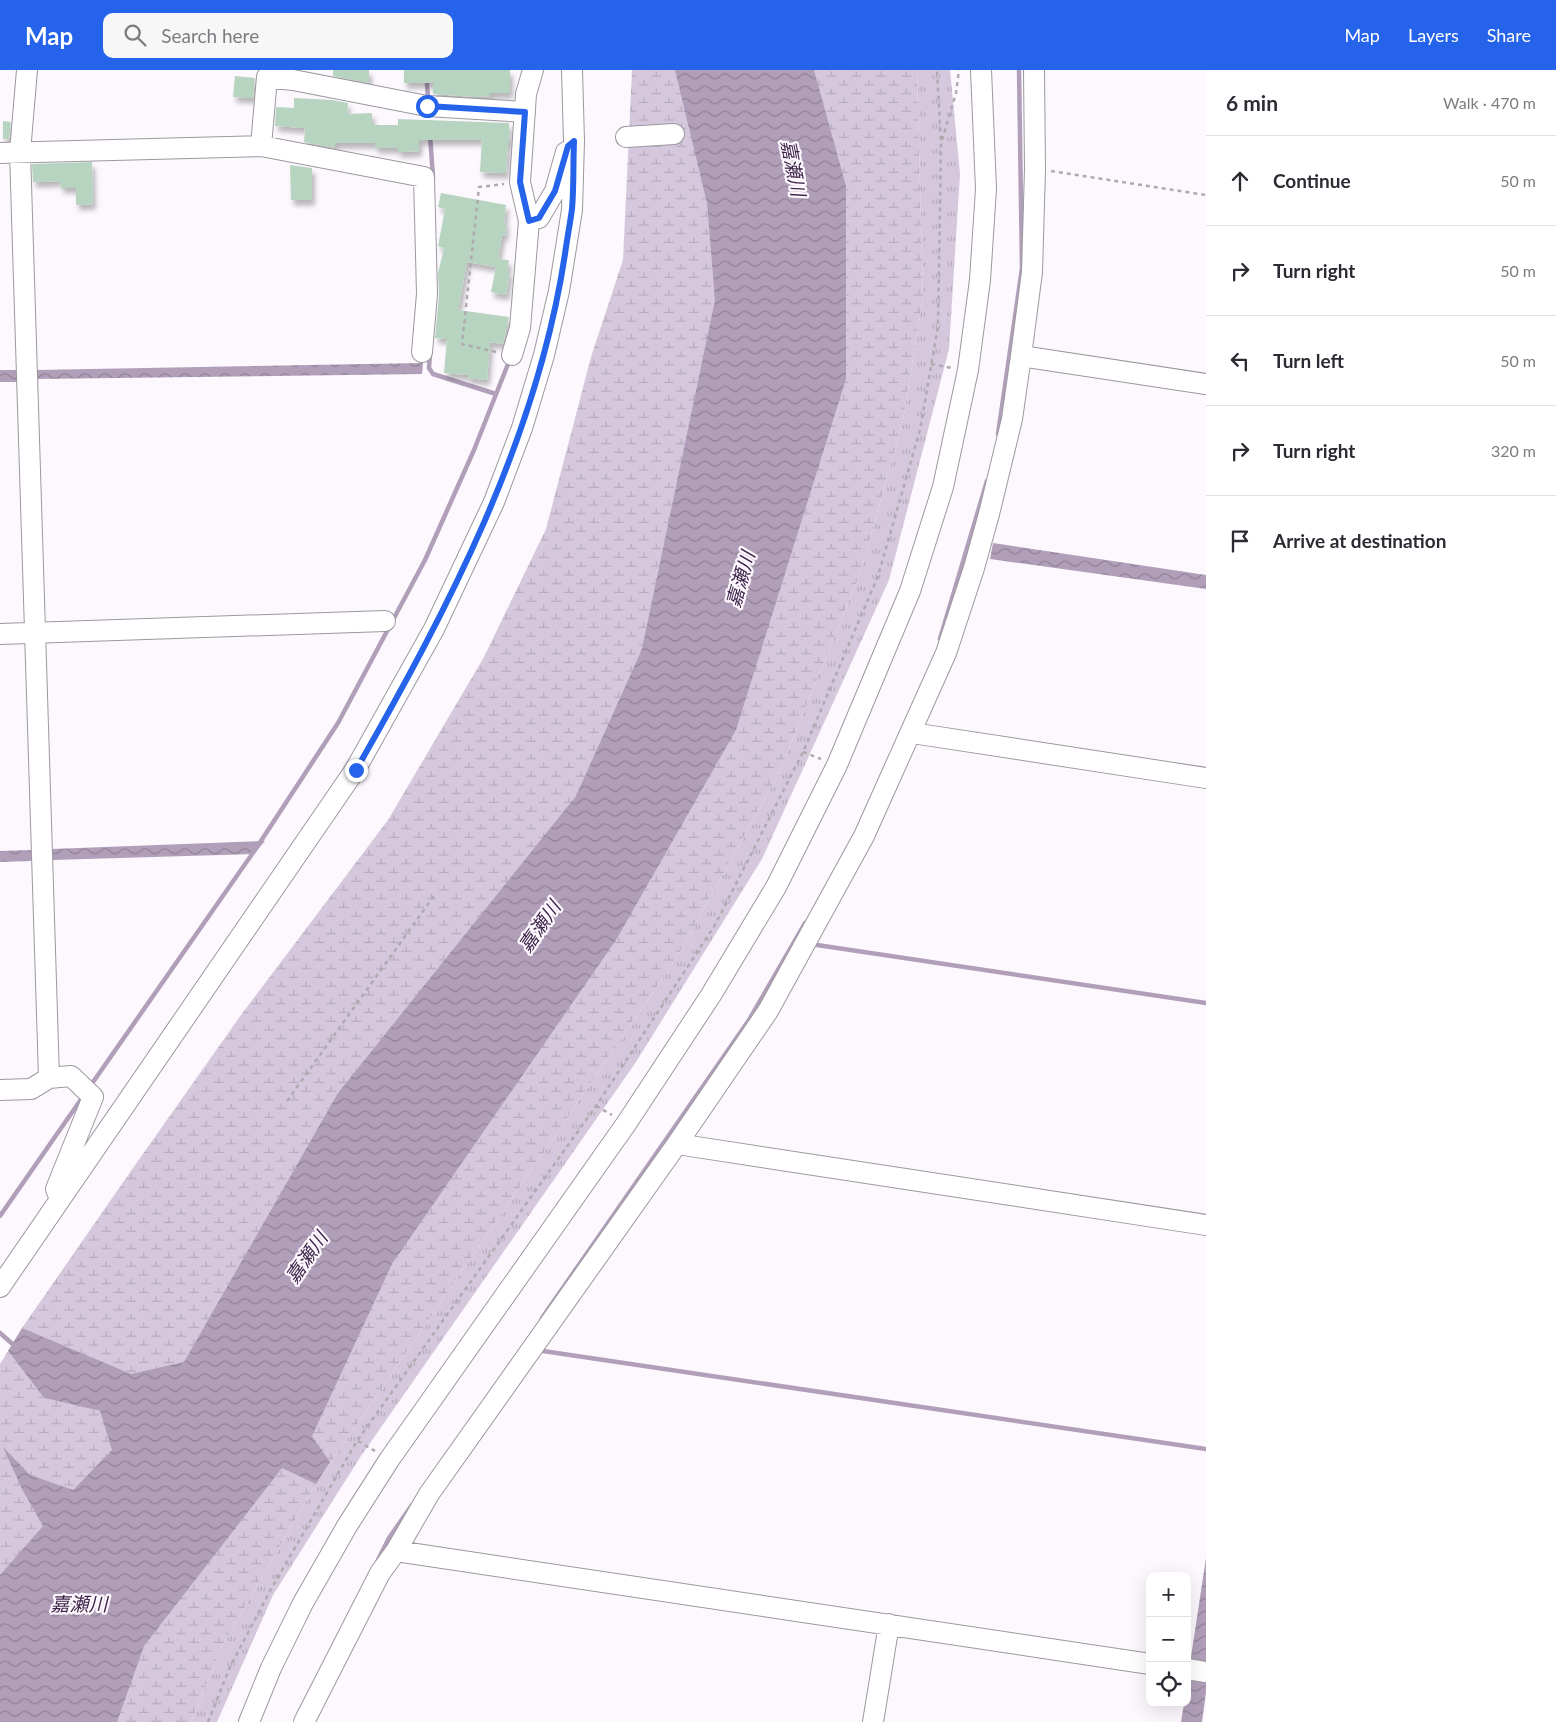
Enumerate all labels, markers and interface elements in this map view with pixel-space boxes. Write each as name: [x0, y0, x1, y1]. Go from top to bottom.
search box: [103, 13, 453, 58]
text: Map: [25, 21, 73, 50]
icon: search: [121, 21, 149, 49]
text: Search here: [161, 24, 259, 47]
text: Map: [1344, 24, 1380, 46]
text: Layers: [1408, 24, 1459, 46]
text: Share: [1487, 24, 1531, 46]
text: 6 min: [1226, 90, 1278, 115]
text: Walk · 470 m: [1443, 93, 1536, 112]
route start: [416, 95, 439, 118]
water label: 嘉瀬川: [777, 138, 811, 200]
icon: ahead: [1226, 167, 1254, 195]
text: Continue: [1273, 169, 1351, 192]
text: 50 m: [1500, 171, 1536, 190]
icon: right: [1226, 257, 1254, 285]
text: Turn right: [1273, 259, 1355, 282]
text: 50 m: [1500, 261, 1536, 280]
icon: left: [1226, 347, 1254, 375]
text: Turn left: [1273, 349, 1344, 372]
text: 50 m: [1500, 351, 1536, 370]
icon: right: [1226, 437, 1254, 465]
text: Turn right: [1273, 439, 1355, 462]
text: 320 m: [1491, 441, 1536, 460]
icon: arrive: [1226, 527, 1254, 555]
text: Arrive at destination: [1273, 529, 1446, 552]
water label: 嘉瀬川: [721, 547, 759, 610]
route end: [345, 759, 368, 782]
water label: 嘉瀬川: [513, 894, 566, 956]
water label: 嘉瀬川: [280, 1225, 333, 1287]
map controls: [1146, 1572, 1191, 1707]
button: +: [1146, 1572, 1191, 1617]
water label: 嘉瀬川: [50, 1592, 109, 1615]
button: −: [1146, 1617, 1191, 1662]
button: locate: [1146, 1662, 1191, 1707]

